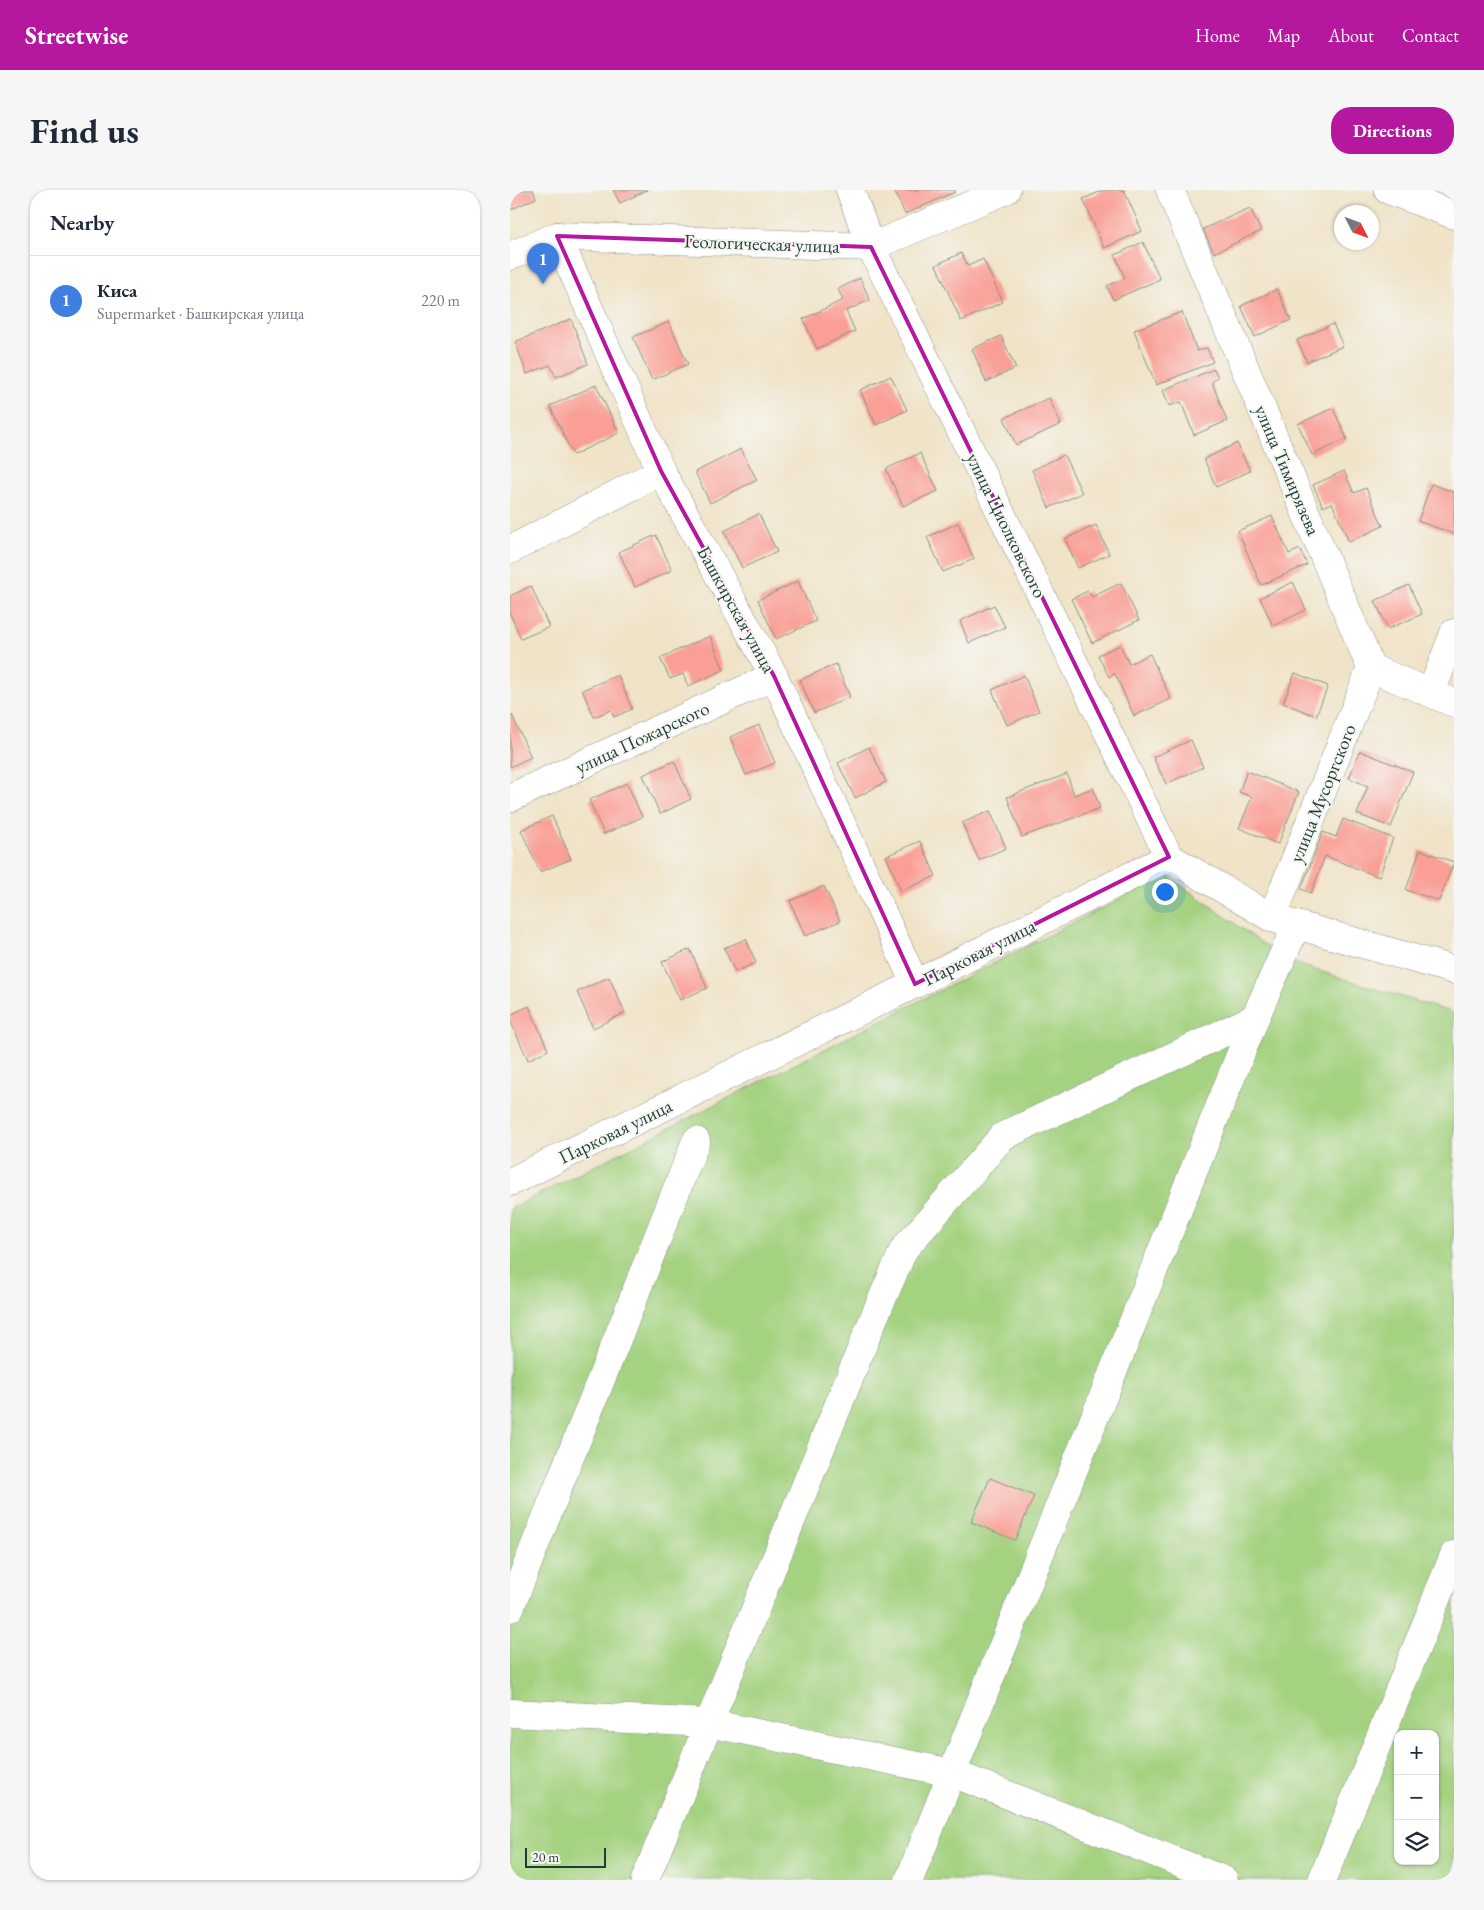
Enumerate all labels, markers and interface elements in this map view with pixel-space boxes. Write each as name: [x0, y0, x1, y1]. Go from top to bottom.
text: Streetwise: [25, 20, 128, 51]
text: Home: [1195, 24, 1240, 47]
text: Map: [1268, 24, 1300, 47]
text: About: [1328, 24, 1374, 47]
text: Contact: [1402, 24, 1459, 47]
button: Directions: [1331, 107, 1454, 154]
text: Find us: [30, 108, 139, 153]
north arrow: [1334, 205, 1379, 250]
text: Nearby: [50, 209, 114, 236]
street label: Геологическая улица: [684, 228, 841, 259]
pin: 1: [527, 243, 559, 284]
text: Киса: [97, 278, 137, 303]
text: 1: [62, 290, 70, 311]
text: 220 m: [421, 290, 460, 311]
text: Supermarket · Башкирская улица: [97, 303, 304, 324]
street label: улица Тимирязева: [1249, 401, 1326, 540]
street label: улица Циолковского: [960, 448, 1053, 602]
street label: Башкирская улица: [691, 541, 782, 677]
street label: улица Пожарского: [571, 695, 713, 779]
street label: улица Мусоргского: [1283, 720, 1362, 866]
your location: [1152, 879, 1178, 905]
street label: Парковая улица: [918, 913, 1040, 992]
street label: Парковая улица: [554, 1093, 677, 1170]
map controls: [1394, 1730, 1439, 1865]
button: +: [1394, 1730, 1439, 1775]
button: −: [1394, 1775, 1439, 1820]
button: layers: [1394, 1820, 1439, 1865]
scale bar: [525, 1845, 606, 1868]
text: 20 m: [532, 1848, 559, 1866]

